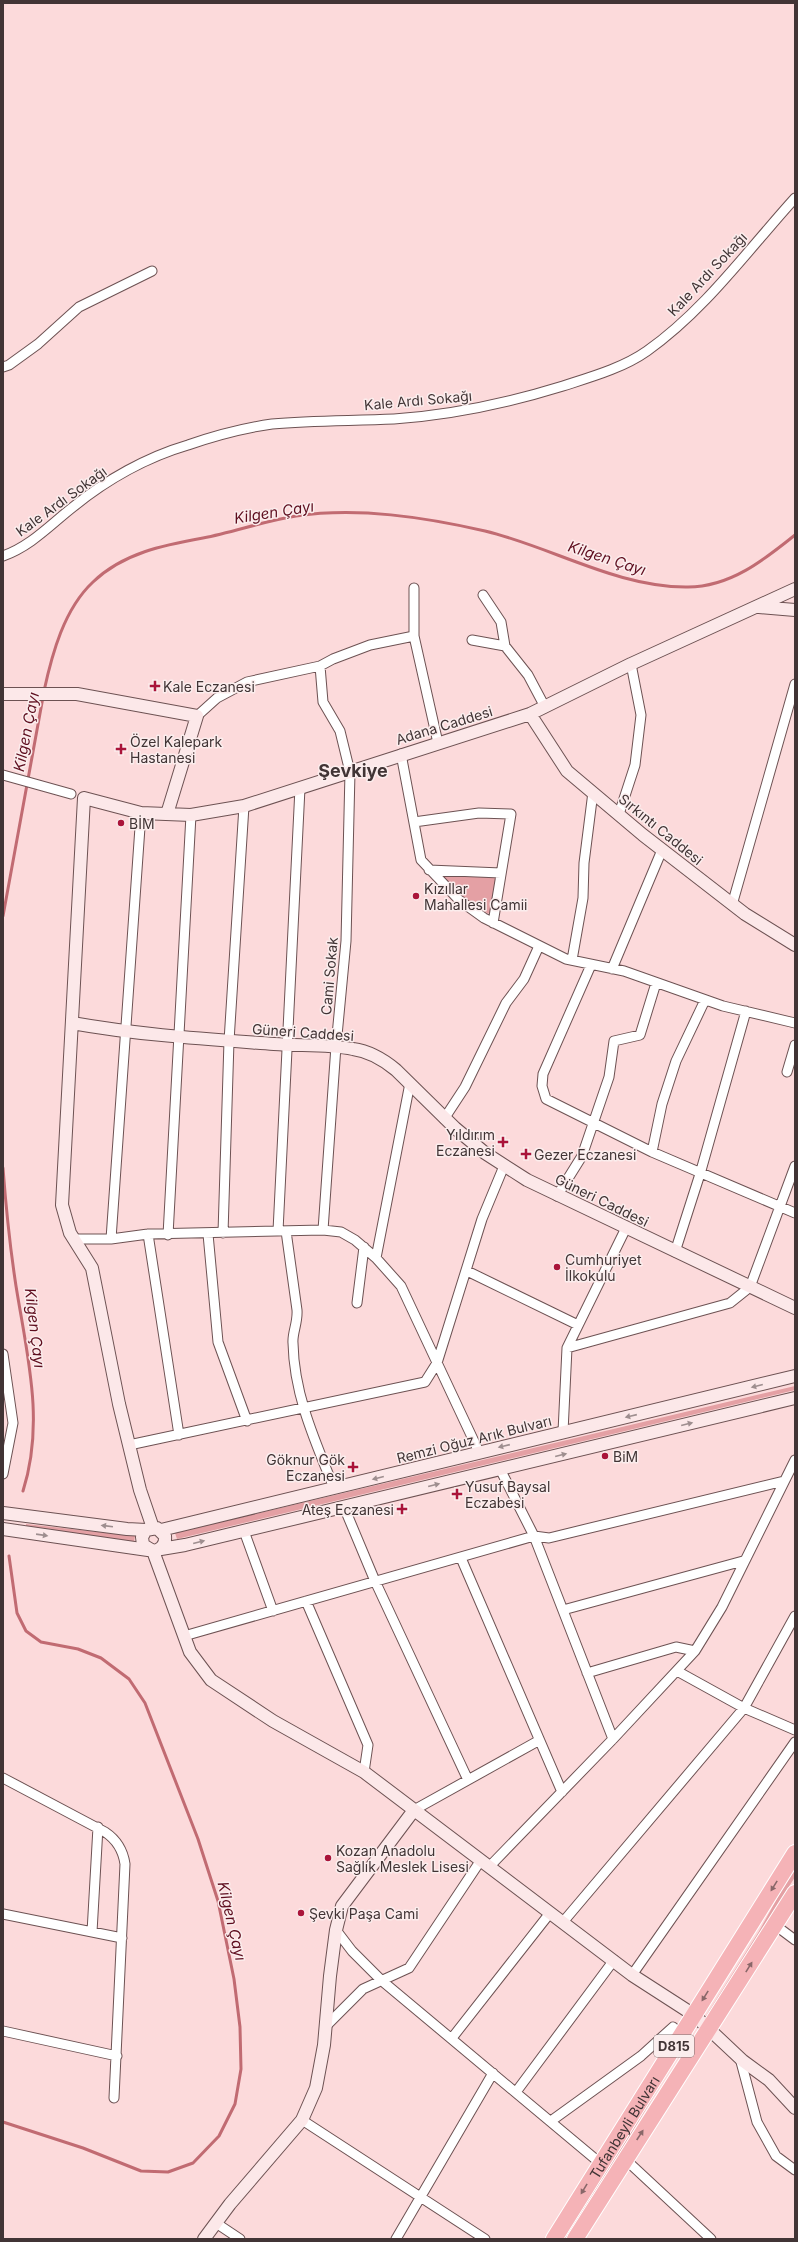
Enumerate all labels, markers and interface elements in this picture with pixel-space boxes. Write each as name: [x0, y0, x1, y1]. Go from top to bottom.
street label: Kale Ardı Sokağı: [664, 229, 750, 319]
street label: Kale Ardı Sokağı: [363, 387, 473, 413]
street label: Kale Ardı Sokağı: [12, 462, 110, 540]
water label: Kilgen Çayı: [233, 496, 316, 528]
water label: Kilgen Çayı: [566, 537, 649, 580]
place label: Kale Eczanesi: [163, 678, 255, 695]
marker: Kale Eczanesi: [150, 681, 160, 691]
water label: Kilgen Çayı: [9, 690, 43, 773]
street label: Adana Caddesi: [394, 702, 494, 748]
place label: Özel Kalepark Hastanesi: [130, 733, 223, 766]
marker: Özel Kalepark Hastanesi: [115, 743, 127, 755]
district label: Şevkiye: [318, 760, 388, 781]
street label: Sırkıntı Caddesi: [616, 790, 706, 868]
place label: BİM: [129, 815, 155, 832]
marker: BİM: [116, 818, 126, 828]
place label: Kızıllar Mahallesi Camii: [424, 880, 527, 913]
marker: Kızıllar Mahallesi Camii: [411, 891, 421, 901]
street label: Cami Sokak: [317, 936, 341, 1016]
street label: Güneri Caddesi: [251, 1020, 355, 1044]
place label: Yıldırım Eczanesi: [436, 1126, 495, 1159]
marker: Yıldırım Eczanesi: [498, 1137, 508, 1147]
place label: Gezer Eczanesi: [534, 1146, 636, 1163]
marker: Gezer Eczanesi: [521, 1149, 531, 1159]
street label: Güneri Caddesi: [552, 1170, 652, 1230]
place label: Cumhuriyet İlkokulu: [565, 1251, 642, 1284]
marker: Cumhuriyet İlkokulu: [552, 1262, 562, 1272]
water label: Kilgen Çayı: [21, 1287, 49, 1369]
one-way arrow: [751, 1383, 763, 1389]
street label: Remzi Oğuz Arık Bulvarı: [395, 1412, 553, 1466]
one-way arrow: [625, 1413, 637, 1419]
one-way arrow: [681, 1421, 693, 1427]
one-way arrow: [498, 1444, 510, 1450]
place label: BiM: [613, 1448, 638, 1465]
place label: Göknur Gök Eczanesi: [266, 1451, 345, 1484]
one-way arrow: [554, 1451, 567, 1457]
marker: BiM: [600, 1451, 610, 1461]
marker: Göknur Gök Eczanesi: [348, 1462, 358, 1472]
one-way arrow: [372, 1475, 384, 1481]
place label: Yusuf Baysal Eczabesi: [465, 1478, 550, 1511]
one-way arrow: [428, 1482, 440, 1488]
marker: Yusuf Baysal Eczabesi: [452, 1489, 462, 1499]
place label: Ateş Eczanesi: [302, 1501, 394, 1518]
marker: Ateş Eczanesi: [397, 1504, 407, 1514]
one-way arrow: [101, 1523, 113, 1529]
one-way arrow: [36, 1532, 48, 1538]
one-way arrow: [193, 1539, 205, 1545]
place label: Kozan Anadolu Sağlık Meslek Lisesi: [336, 1842, 469, 1875]
marker: Kozan Anadolu Sağlık Meslek Lisesi: [323, 1853, 333, 1863]
water label: Kilgen Çayı: [214, 1880, 250, 1963]
one-way arrow: [771, 1880, 778, 1892]
place label: Şevki Paşa Cami: [309, 1905, 419, 1922]
marker: Şevki Paşa Cami: [296, 1908, 306, 1918]
one-way arrow: [745, 1961, 752, 1972]
one-way arrow: [702, 1990, 709, 2002]
road number: D815: [654, 2035, 694, 2057]
street label: Tufanbeyli Bulvarı: [585, 2072, 662, 2182]
one-way arrow: [637, 2129, 644, 2141]
one-way arrow: [580, 2184, 588, 2194]

